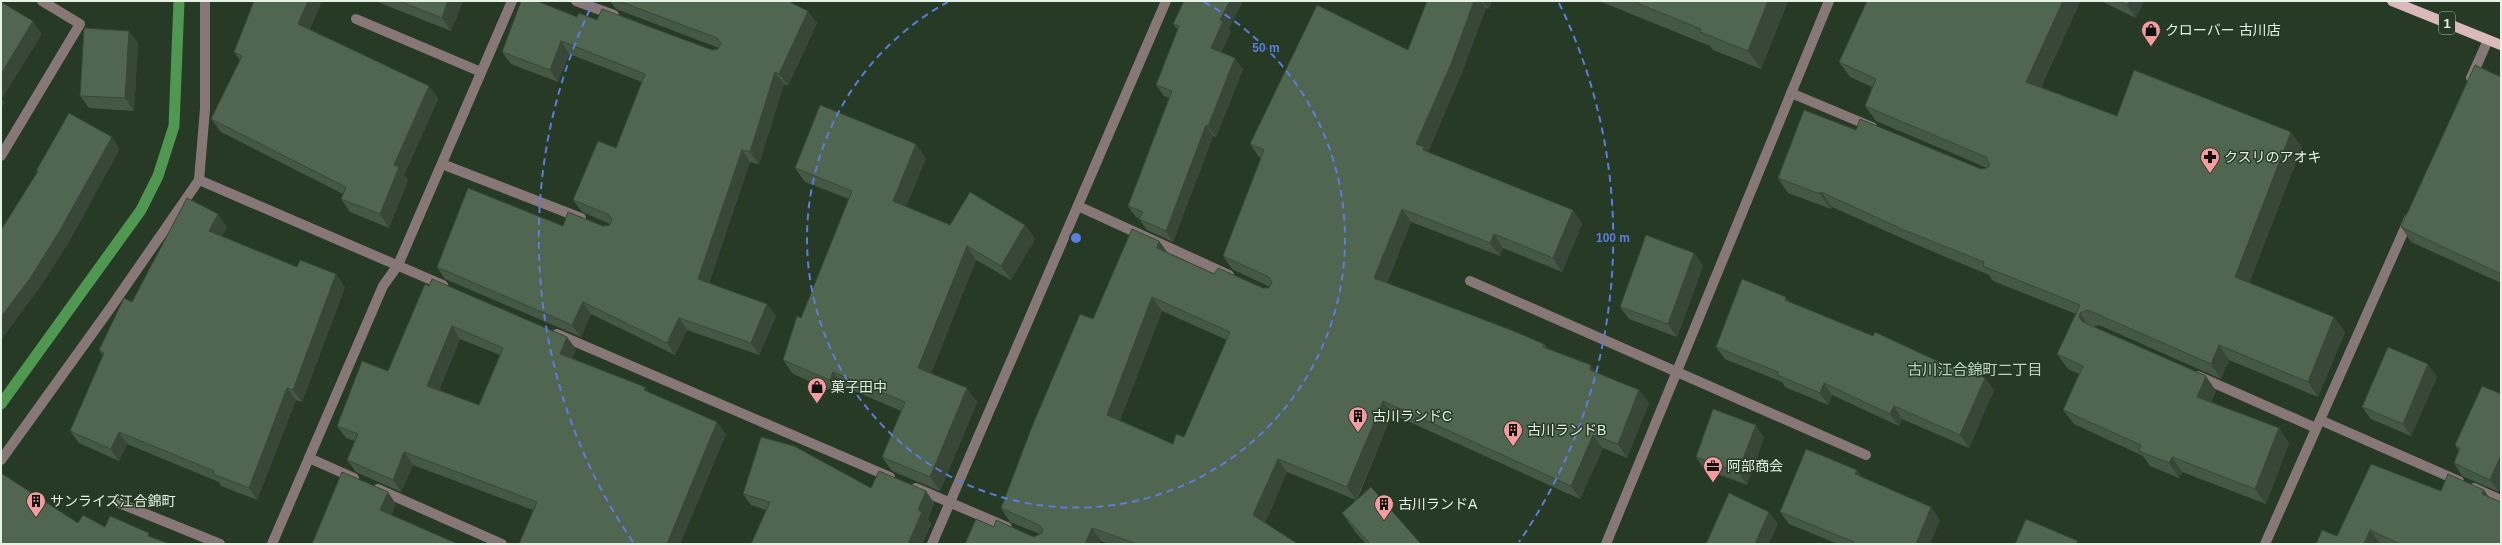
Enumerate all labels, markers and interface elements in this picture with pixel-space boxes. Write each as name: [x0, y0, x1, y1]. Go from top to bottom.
road number: 1: [2439, 12, 2455, 34]
shop icon: クローバー 古川店: [2140, 19, 2162, 47]
place label: クローバー 古川店: [2165, 22, 2281, 38]
text: 50 m: [1252, 41, 1280, 55]
pharmacy icon: クスリのアオキ: [2199, 146, 2221, 174]
place label: クスリのアオキ: [2224, 149, 2322, 165]
centre of rings: [1069, 231, 1083, 245]
text: 100 m: [1596, 231, 1630, 245]
district label: 古川江合錦町二丁目: [1907, 361, 2043, 378]
shop icon: 菓子田中: [806, 376, 828, 404]
place label: 菓子田中: [831, 379, 887, 395]
building icon: 古川ランドC: [1347, 405, 1369, 433]
place label: 古川ランドC: [1372, 408, 1452, 424]
building icon: 古川ランドB: [1502, 419, 1524, 447]
place label: 古川ランドB: [1527, 422, 1606, 438]
office icon: 阿部商会: [1702, 455, 1724, 483]
place label: 阿部商会: [1727, 458, 1783, 474]
building icon: サンライズ江合錦町: [25, 490, 47, 518]
place label: サンライズ江合錦町: [50, 493, 176, 509]
building icon: 古川ランドA: [1373, 493, 1395, 521]
place label: 古川ランドA: [1398, 496, 1478, 512]

